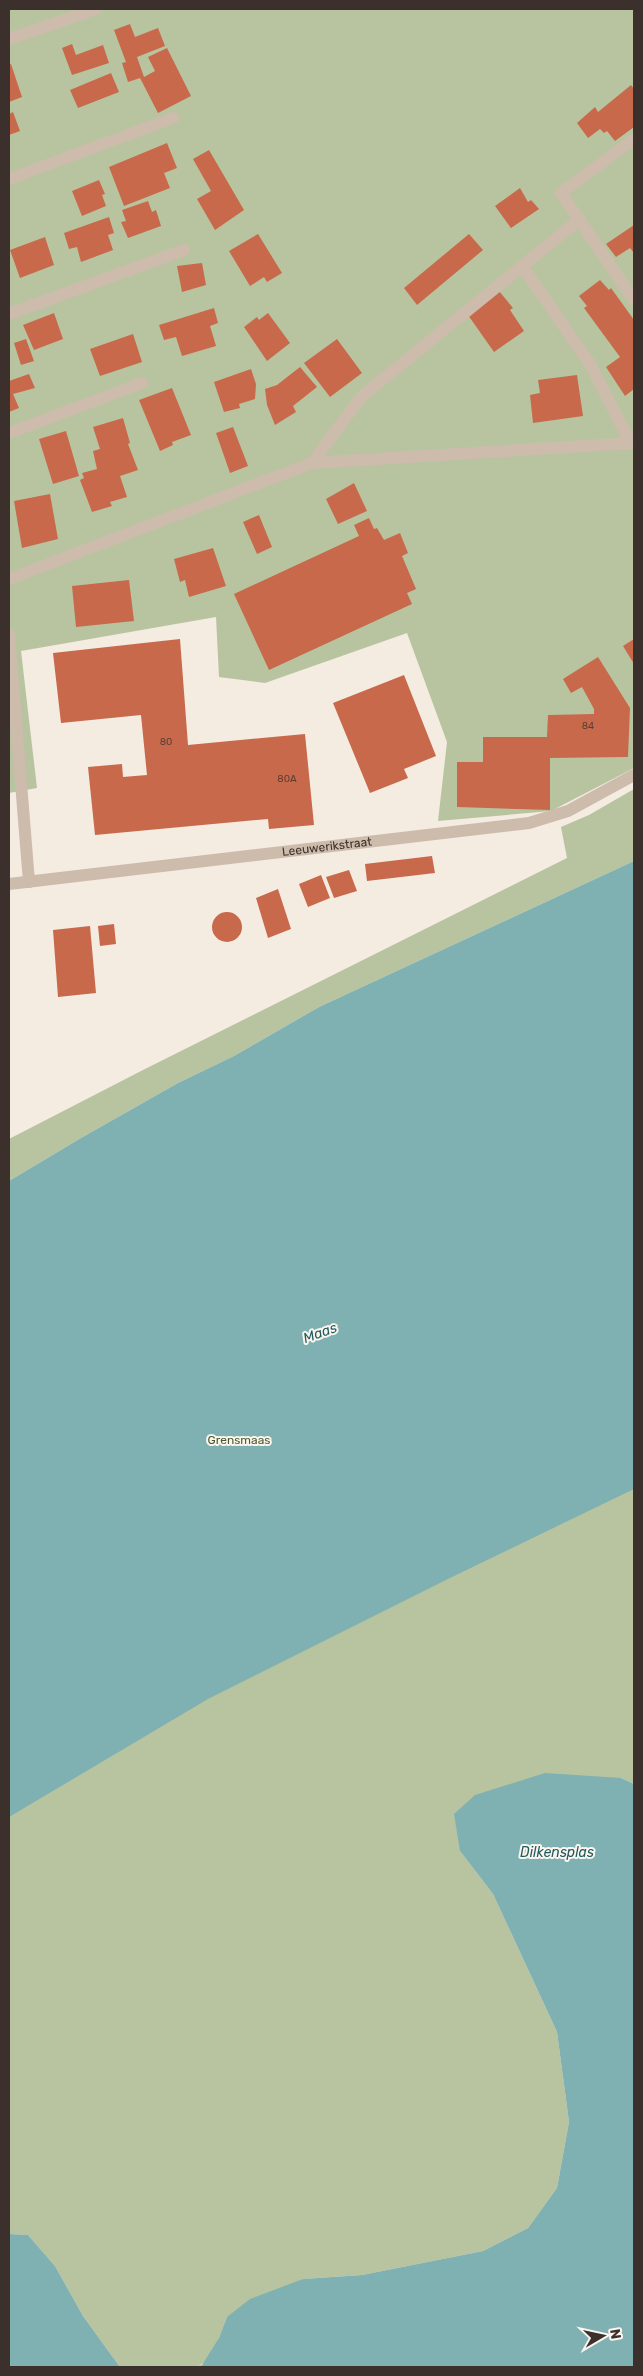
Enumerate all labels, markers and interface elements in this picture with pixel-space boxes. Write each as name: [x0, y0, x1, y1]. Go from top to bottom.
house number: 84: [582, 720, 594, 732]
house number: 80: [160, 736, 172, 748]
house number: 80A: [277, 773, 297, 785]
street label: Leeuwerikstraat: [281, 834, 373, 859]
water label: Maas: [301, 1319, 339, 1347]
park label: Grensmaas: [208, 1433, 270, 1447]
water label: Dilkensplas: [520, 1844, 594, 1861]
north arrow: [578, 2311, 628, 2361]
text: N: [606, 2328, 625, 2340]

